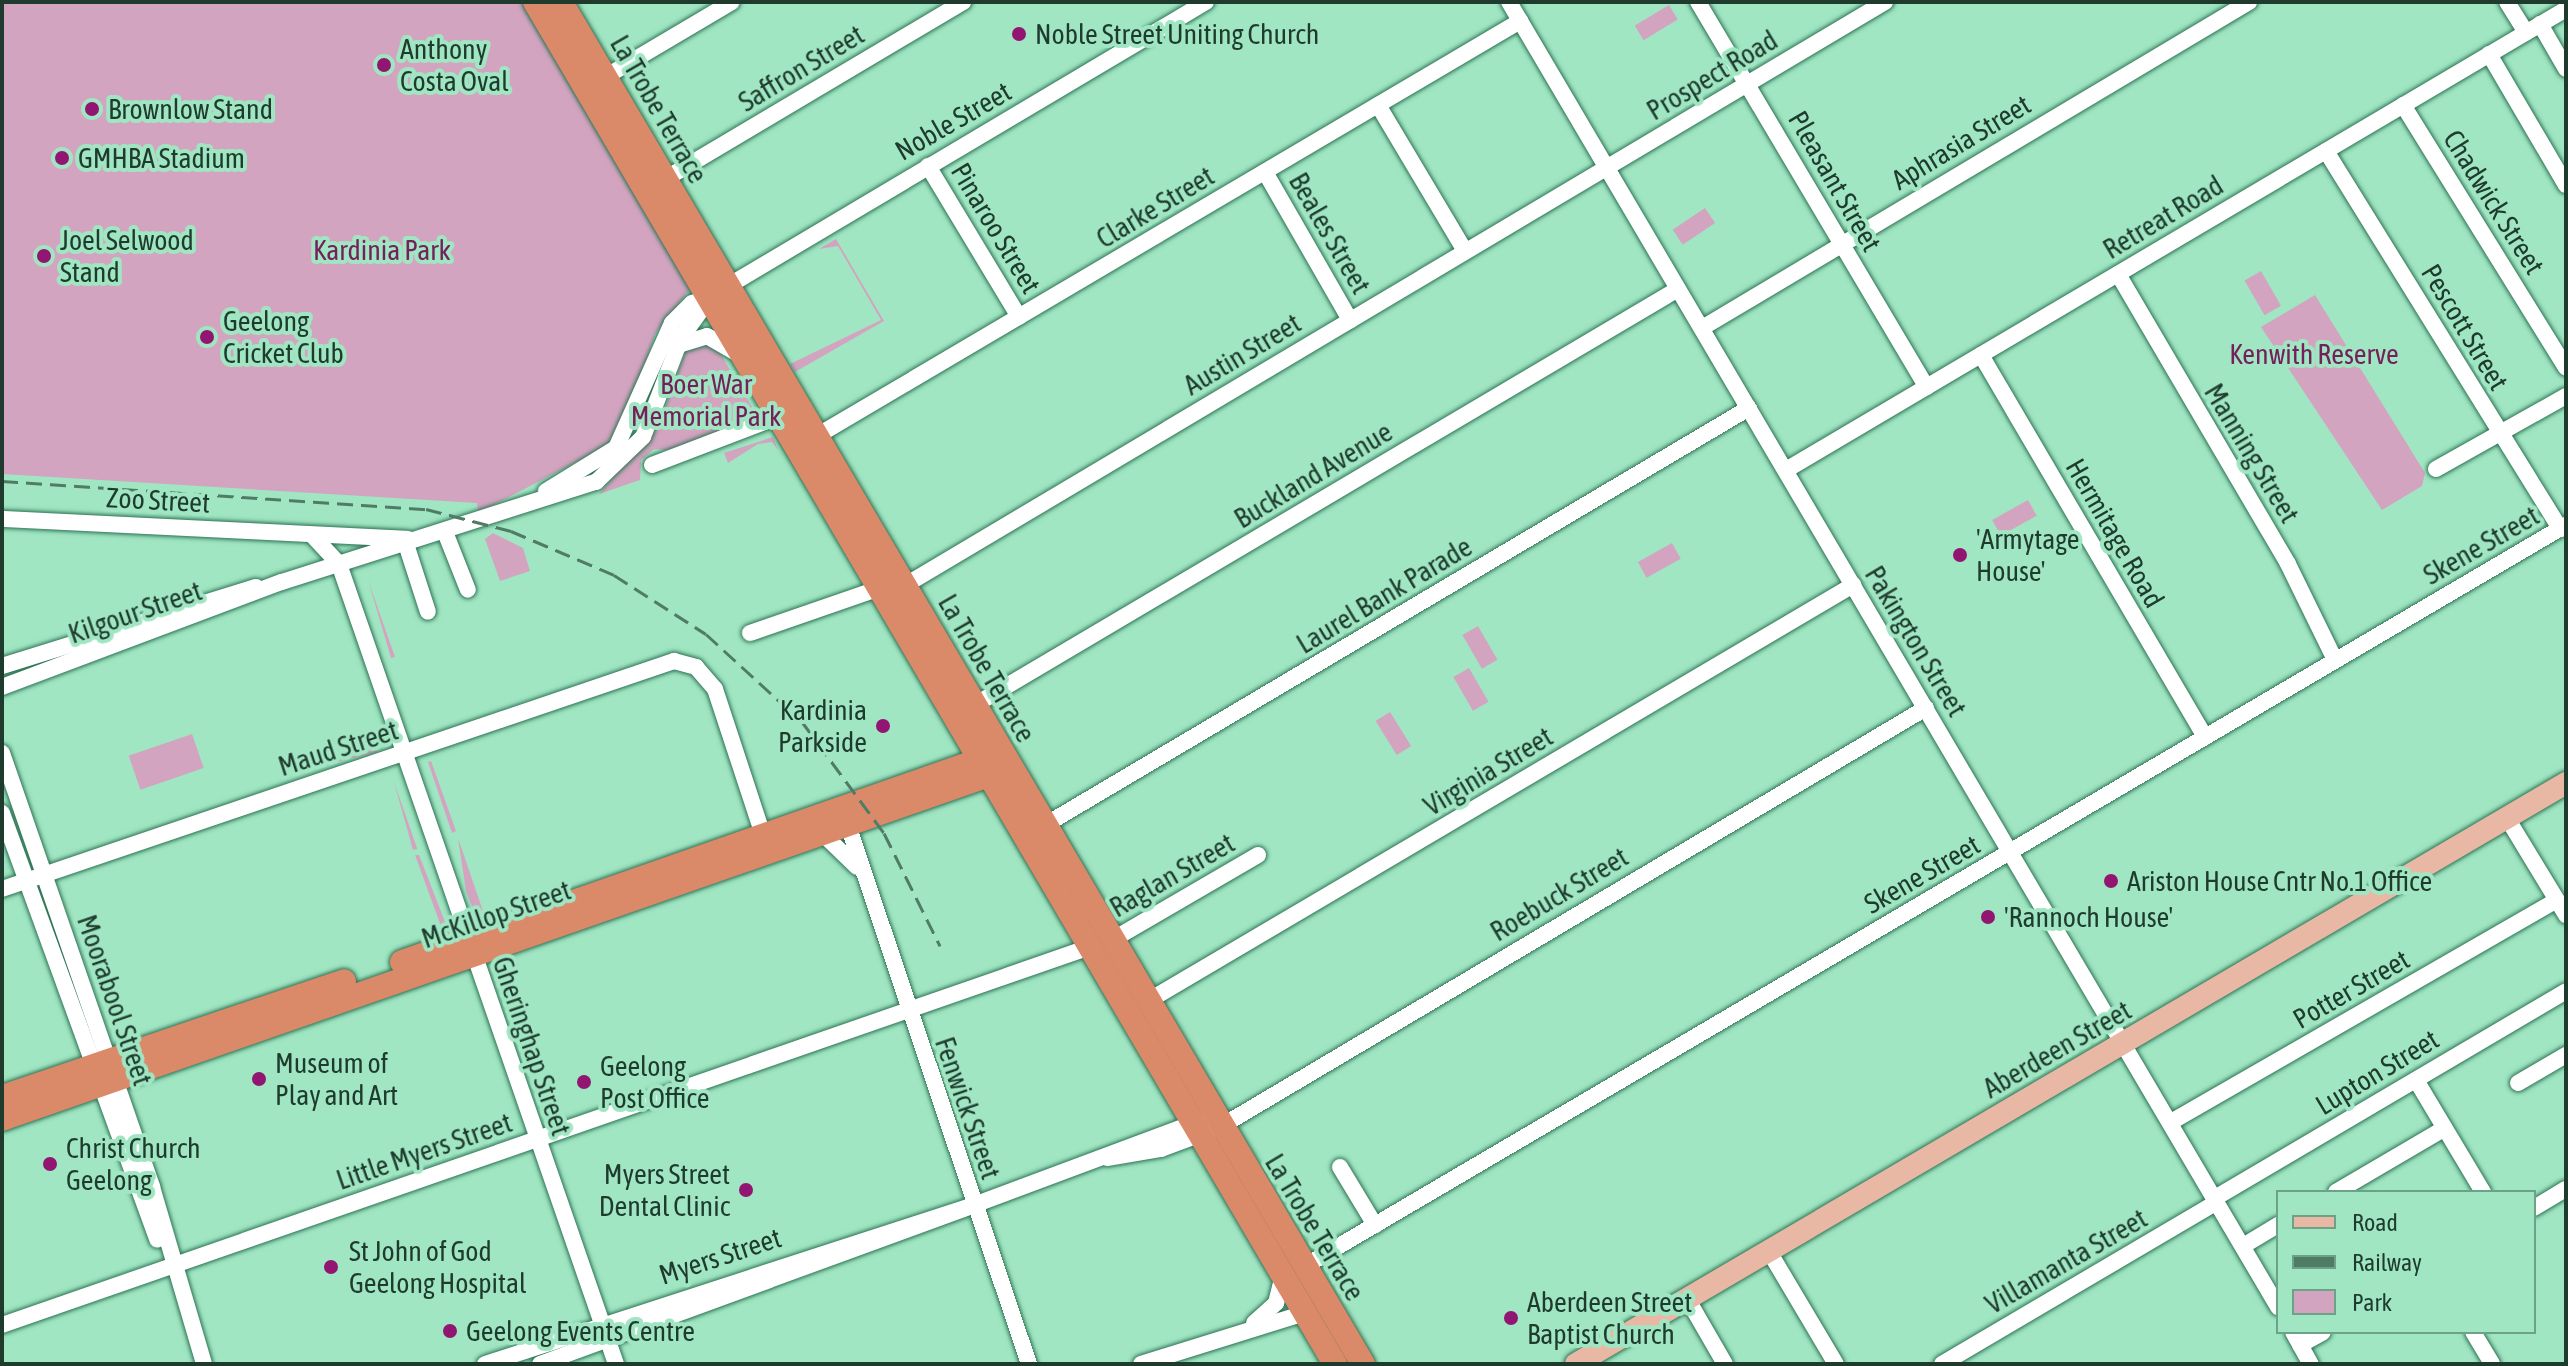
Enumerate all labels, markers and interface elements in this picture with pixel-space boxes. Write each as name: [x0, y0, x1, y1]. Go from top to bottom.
street label: Saffron Street: [732, 17, 870, 119]
place label: Noble Street Uniting Church: [1035, 17, 1319, 51]
street label: Prospect Road: [1641, 23, 1783, 127]
marker: Noble Street Uniting Church: [1010, 25, 1028, 43]
street label: La Trobe Terrace: [603, 29, 715, 189]
place label: Anthony Costa Oval: [400, 32, 509, 98]
marker: Anthony Costa Oval: [375, 56, 393, 74]
street label: Noble Street: [889, 74, 1017, 168]
street label: Aphrasia Street: [1886, 87, 2036, 197]
place label: Brownlow Stand: [108, 92, 273, 126]
marker: Brownlow Stand: [83, 100, 101, 118]
street label: Pleasant Street: [1781, 105, 1889, 257]
street label: Chadwick Street: [2436, 124, 2552, 280]
place label: GMHBA Stadium: [78, 141, 245, 175]
marker: GMHBA Stadium: [53, 149, 71, 167]
street label: Pinaroo Street: [944, 157, 1048, 299]
street label: Clarke Street: [1090, 159, 1220, 255]
street label: Beales Street: [1282, 167, 1378, 299]
street label: Retreat Road: [2097, 168, 2229, 266]
place label: Joel Selwood Stand: [60, 223, 194, 289]
park label: Kardinia Park: [313, 233, 451, 267]
marker: Joel Selwood Stand: [35, 247, 53, 265]
street label: Pescott Street: [2414, 258, 2516, 396]
place label: Geelong Cricket Club: [223, 304, 344, 370]
street label: Austin Street: [1177, 306, 1307, 402]
marker: Geelong Cricket Club: [198, 328, 216, 346]
park label: Kenwith Reserve: [2229, 337, 2399, 371]
park label: Boer War Memorial Park: [631, 367, 781, 433]
street label: Manning Street: [2197, 377, 2307, 529]
street label: Buckland Avenue: [1228, 415, 1398, 535]
street label: Hermitage Road: [2059, 453, 2171, 613]
street label: Zoo Street: [105, 480, 211, 520]
street label: Skene Street: [2417, 499, 2545, 591]
place label: 'Armytage House': [1976, 522, 2080, 588]
street label: Laurel Bank Parade: [1290, 529, 1478, 661]
marker: 'Armytage House': [1951, 546, 1969, 564]
street label: Pakington Street: [1858, 560, 1974, 722]
street label: Kilgour Street: [64, 574, 206, 650]
street label: La Trobe Terrace: [931, 588, 1043, 748]
place label: Kardinia Parkside: [778, 693, 867, 759]
street label: Maud Street: [274, 713, 402, 783]
marker: Kardinia Parkside: [874, 717, 892, 735]
street label: Virginia Street: [1417, 719, 1559, 823]
street label: Raglan Street: [1104, 826, 1240, 924]
street label: Skene Street: [1858, 828, 1986, 920]
street label: Roebuck Street: [1484, 840, 1634, 948]
place label: Ariston House Cntr No.1 Office: [2127, 864, 2432, 898]
marker: Ariston House Cntr No.1 Office: [2102, 872, 2120, 890]
street label: McKillop Street: [417, 873, 575, 955]
place label: 'Rannoch House': [2004, 900, 2173, 934]
marker: 'Rannoch House': [1979, 908, 1997, 926]
street label: Moorabool Street: [70, 910, 160, 1090]
street label: Potter Street: [2287, 942, 2415, 1036]
street label: Gheringhap Street: [486, 952, 578, 1140]
street label: Aberdeen Street: [1977, 993, 2137, 1105]
street label: Lupton Street: [2309, 1022, 2445, 1122]
street label: Fenwick Street: [928, 1033, 1008, 1183]
place label: Museum of Play and Art: [275, 1046, 398, 1112]
place label: Geelong Post Office: [600, 1049, 709, 1115]
marker: Museum of Play and Art: [250, 1070, 268, 1088]
marker: Geelong Post Office: [575, 1073, 593, 1091]
street label: Little Myers Street: [332, 1105, 516, 1197]
place label: Christ Church Geelong: [66, 1131, 201, 1197]
street label: La Trobe Terrace: [1258, 1148, 1372, 1306]
marker: Christ Church Geelong: [41, 1155, 59, 1173]
place label: Myers Street Dental Clinic: [599, 1157, 730, 1223]
marker: Myers Street Dental Clinic: [737, 1181, 755, 1199]
legend: [2276, 1190, 2536, 1334]
street label: Villamanta Street: [1979, 1201, 2153, 1321]
text: Road: [2352, 1209, 2398, 1236]
street label: Myers Street: [655, 1221, 785, 1291]
place label: St John of God Geelong Hospital: [349, 1234, 526, 1300]
text: Railway: [2352, 1249, 2422, 1276]
marker: St John of God Geelong Hospital: [320, 1256, 342, 1278]
place label: Aberdeen Street Baptist Church: [1527, 1285, 1692, 1351]
text: Park: [2352, 1289, 2392, 1316]
marker: Aberdeen Street Baptist Church: [1502, 1309, 1520, 1327]
place label: Geelong Events Centre: [466, 1314, 695, 1348]
marker: Geelong Events Centre: [441, 1322, 459, 1340]

